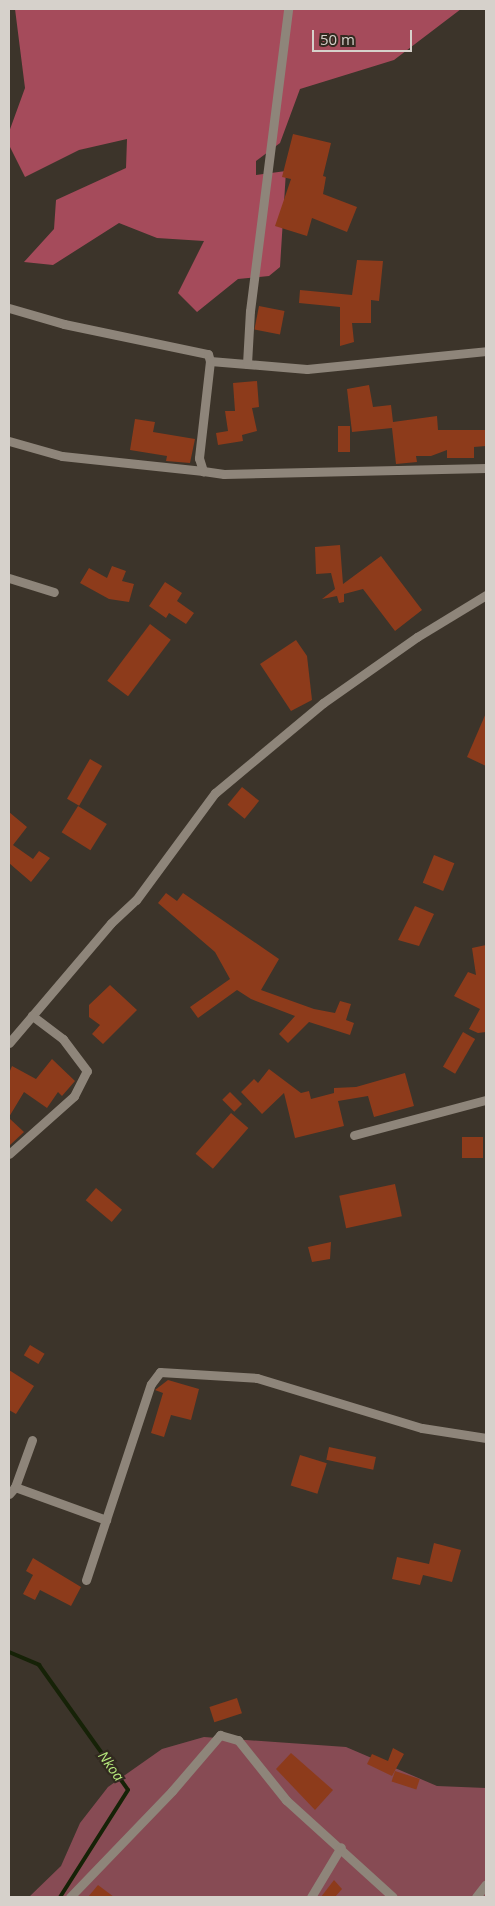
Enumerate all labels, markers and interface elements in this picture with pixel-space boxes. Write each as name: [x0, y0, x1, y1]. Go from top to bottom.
scale bar: [315, 20, 415, 52]
text: 50 m: [320, 29, 355, 49]
water label: Nkoa: [95, 1748, 127, 1784]

